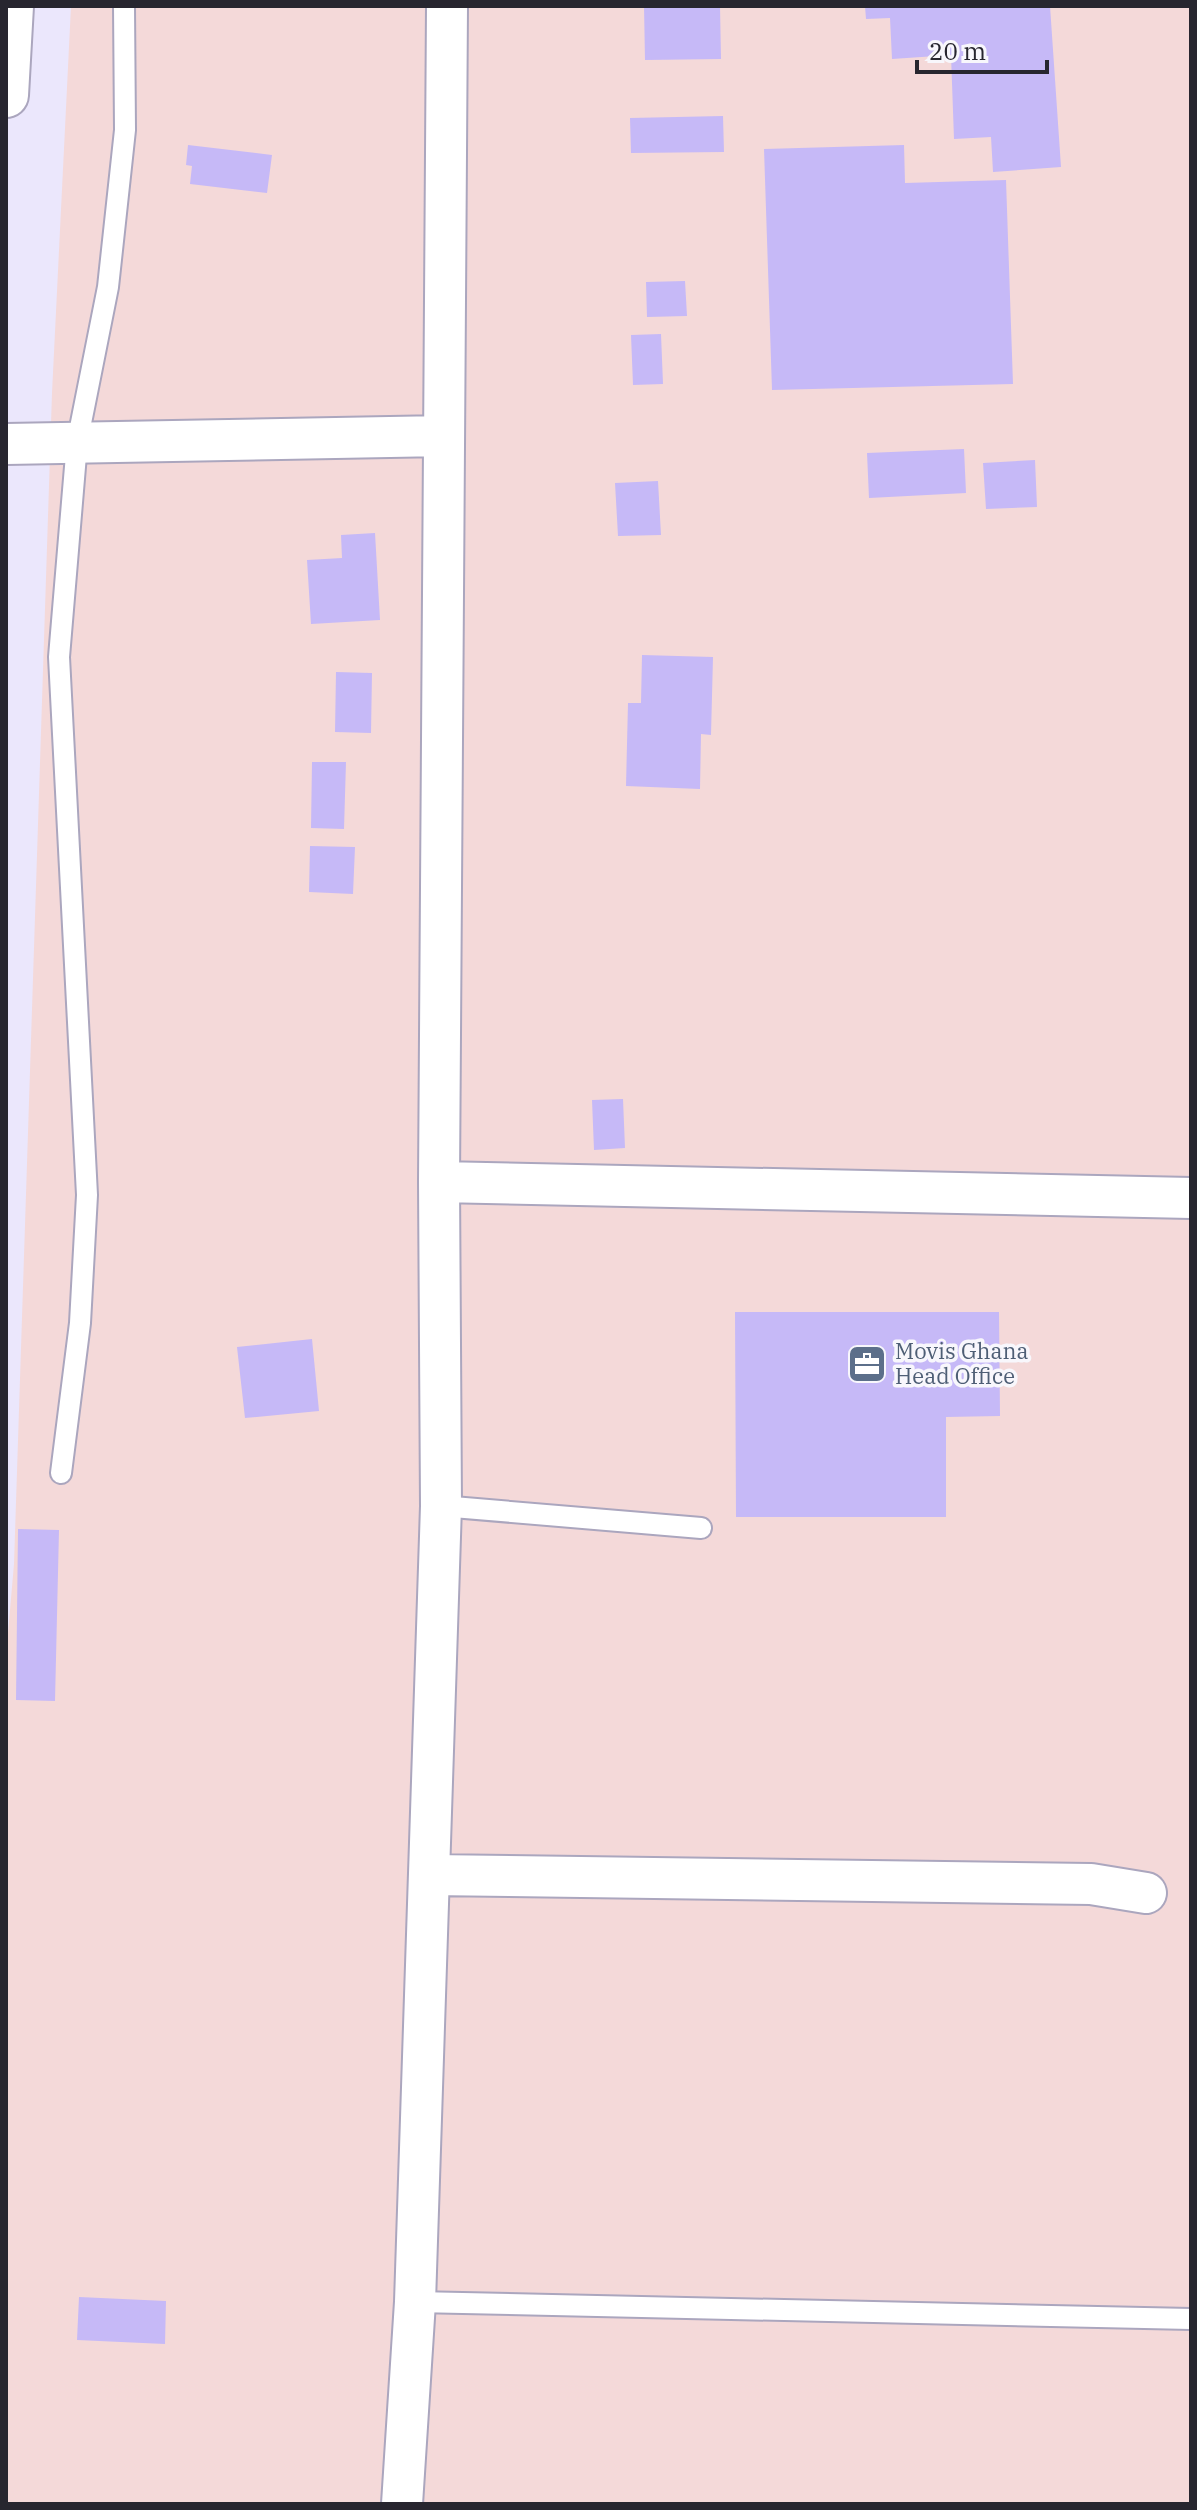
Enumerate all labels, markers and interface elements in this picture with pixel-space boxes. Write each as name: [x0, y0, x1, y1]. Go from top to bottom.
scale bar: [917, 24, 1047, 74]
text: 20 m: [929, 35, 986, 67]
place label: Movis Ghana Head Office: [895, 1336, 1029, 1390]
office icon: Movis Ghana Head Office: [846, 1343, 888, 1385]

